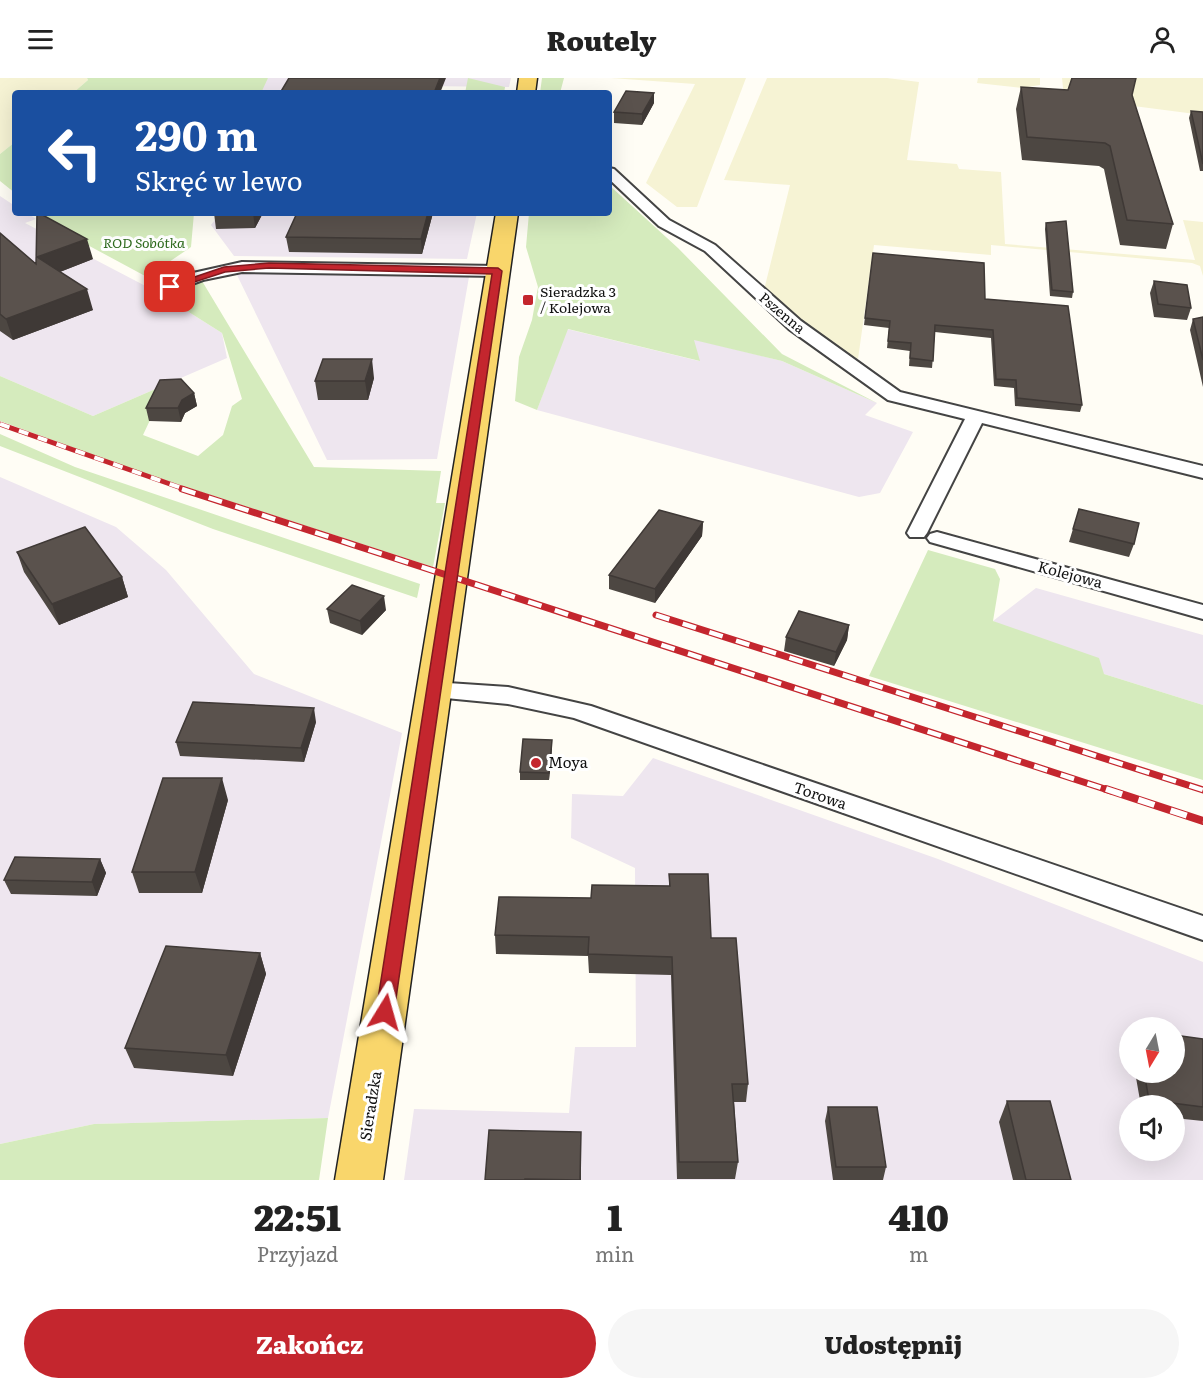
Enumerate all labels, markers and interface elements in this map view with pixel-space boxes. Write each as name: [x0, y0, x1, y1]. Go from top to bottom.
text: Routely: [547, 19, 656, 59]
icon: menu: [24, 23, 57, 56]
icon: person: [1146, 23, 1179, 56]
text: 290 m: [135, 102, 258, 164]
icon: left: [36, 114, 114, 192]
text: Skręć w lewo: [135, 159, 303, 199]
park label: ROD Sobótka: [103, 232, 185, 252]
pin: [144, 261, 195, 312]
icon: arrive: [153, 270, 186, 303]
place label: Sieradzka 3 / Kolejowa: [540, 281, 616, 317]
street label: Pszenna: [755, 287, 810, 338]
marker: Sieradzka 3 / Kolejowa: [521, 293, 535, 307]
street label: Kolejowa: [1035, 554, 1106, 593]
place label: Moya: [548, 750, 589, 773]
marker: Moya: [529, 756, 543, 770]
street label: Torowa: [791, 775, 851, 815]
position arrow: [353, 980, 417, 1044]
north arrow: [1119, 1017, 1185, 1083]
map controls: [1119, 1017, 1185, 1161]
street label: Sieradzka: [353, 1068, 387, 1142]
button: sound: [1119, 1095, 1185, 1161]
text: 22:51: [254, 1189, 341, 1242]
text: 1: [607, 1189, 622, 1242]
text: 410: [888, 1189, 949, 1242]
text: Przyjazd: [257, 1238, 338, 1268]
text: min: [595, 1238, 634, 1268]
text: m: [909, 1238, 928, 1268]
button: Zakończ: [24, 1309, 596, 1378]
button: Udostępnij: [608, 1309, 1179, 1378]

